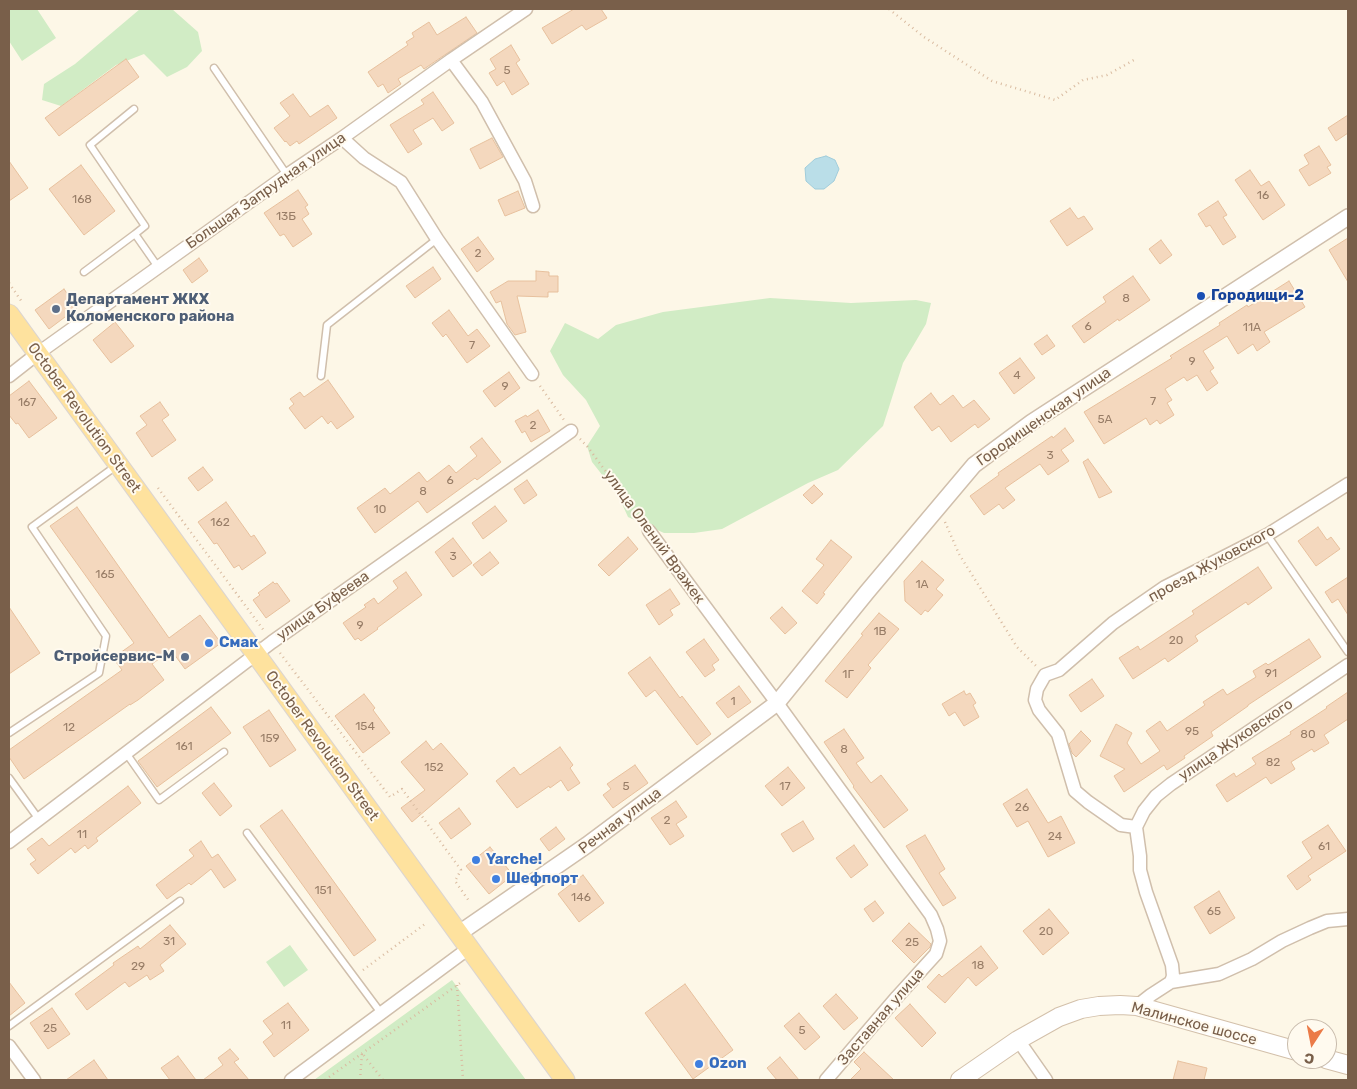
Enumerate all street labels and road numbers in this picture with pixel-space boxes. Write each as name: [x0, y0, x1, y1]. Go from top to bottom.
street label: Большая Запрудная улица: [183, 129, 349, 253]
street label: October Revolution Street: [24, 339, 144, 497]
street label: Городищенская улица: [973, 364, 1115, 470]
street label: улица Олений Вражек: [600, 467, 708, 607]
street label: проезд Жуковского: [1145, 522, 1279, 606]
street label: улица Буфеева: [273, 567, 373, 645]
street label: October Revolution Street: [262, 667, 382, 825]
street label: улица Жуковского: [1175, 695, 1297, 785]
street label: Речная улица: [575, 784, 665, 858]
street label: Заставная улица: [834, 965, 928, 1069]
street label: Малинское шоссе: [1129, 999, 1259, 1049]

